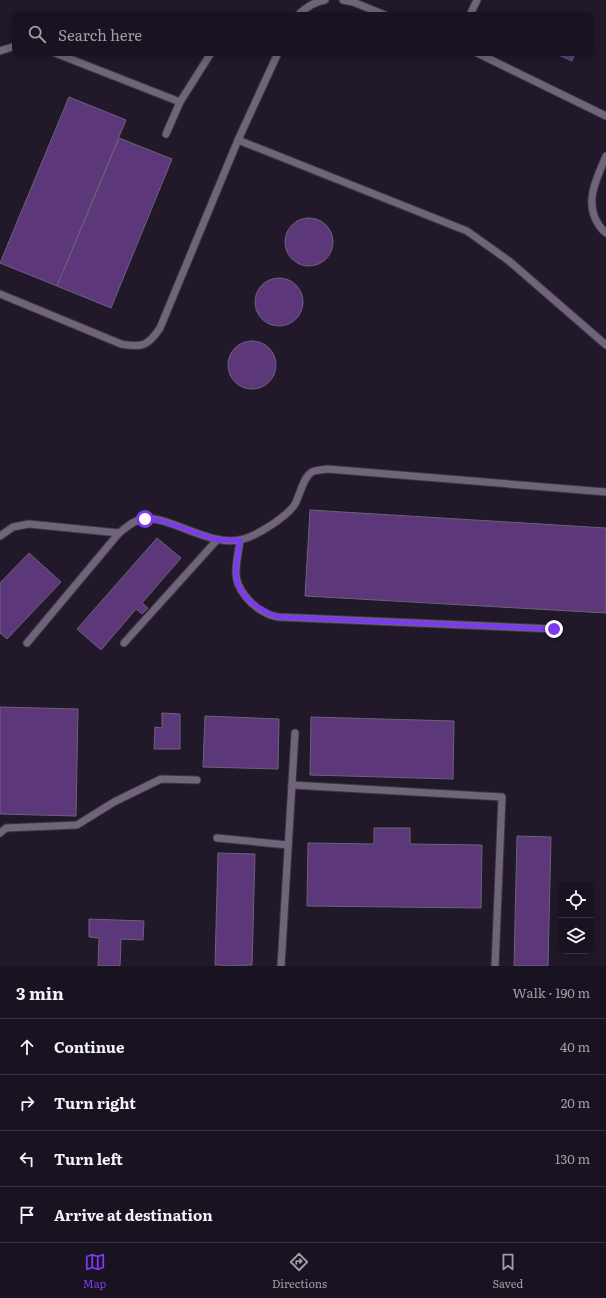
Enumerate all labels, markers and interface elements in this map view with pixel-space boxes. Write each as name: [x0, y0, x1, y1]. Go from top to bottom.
search box: [12, 12, 594, 56]
icon: search: [26, 23, 48, 45]
text: Search here: [58, 23, 142, 46]
route start: [136, 510, 154, 528]
route end: [545, 620, 563, 638]
map controls: [558, 882, 594, 954]
button: locate: [558, 882, 594, 918]
button: layers: [558, 918, 594, 954]
text: 3 min: [16, 980, 64, 1005]
text: Walk · 190 m: [512, 983, 590, 1002]
text: Continue: [54, 1035, 124, 1058]
icon: ahead: [16, 1036, 38, 1058]
text: 40 m: [560, 1037, 590, 1056]
text: Turn right: [54, 1091, 136, 1114]
icon: right: [16, 1092, 38, 1114]
text: 20 m: [561, 1093, 590, 1112]
text: Turn left: [54, 1147, 123, 1170]
icon: left: [16, 1148, 38, 1170]
text: 130 m: [555, 1149, 590, 1168]
text: Arrive at destination: [54, 1203, 213, 1226]
icon: arrive: [16, 1204, 38, 1226]
tab: Map: [83, 1251, 106, 1291]
tab: Directions: [272, 1251, 327, 1291]
tab: Saved: [493, 1251, 523, 1291]

